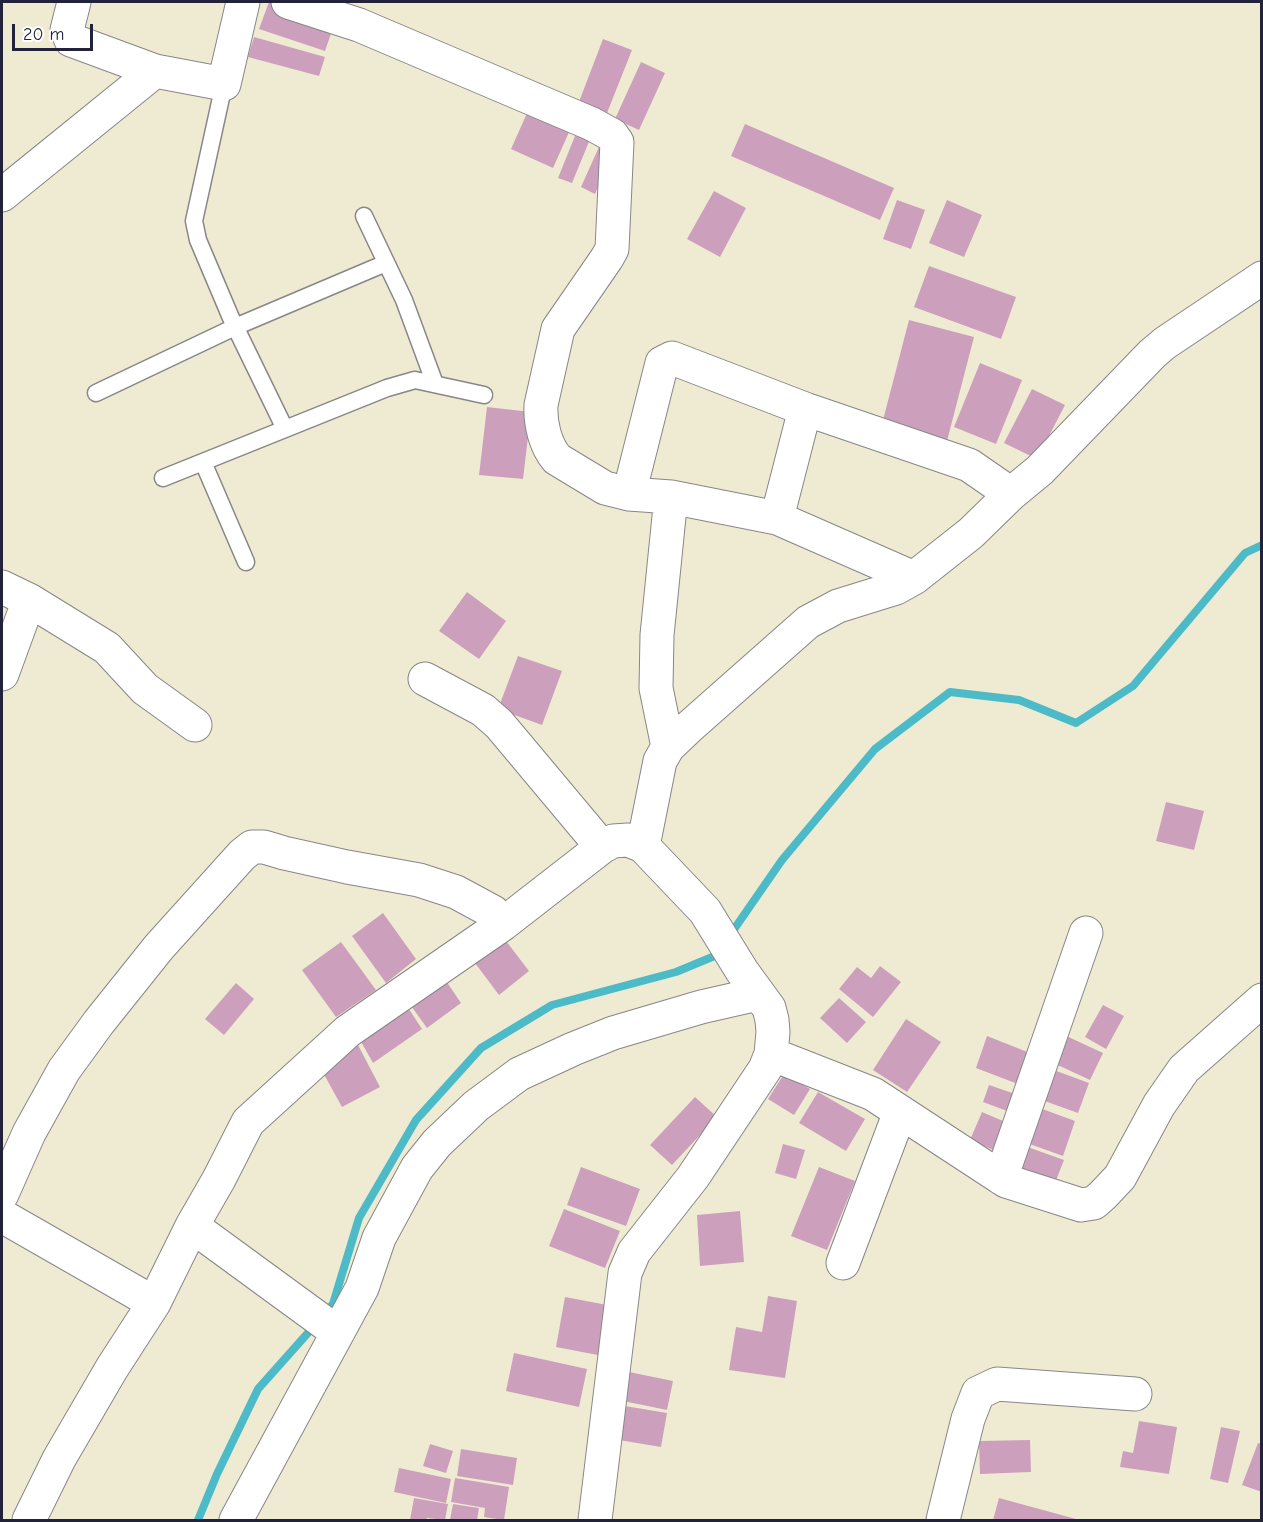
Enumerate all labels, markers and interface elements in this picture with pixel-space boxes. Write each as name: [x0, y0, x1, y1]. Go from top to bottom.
scale bar: [15, 12, 96, 50]
text: 20 m: [23, 24, 64, 45]

